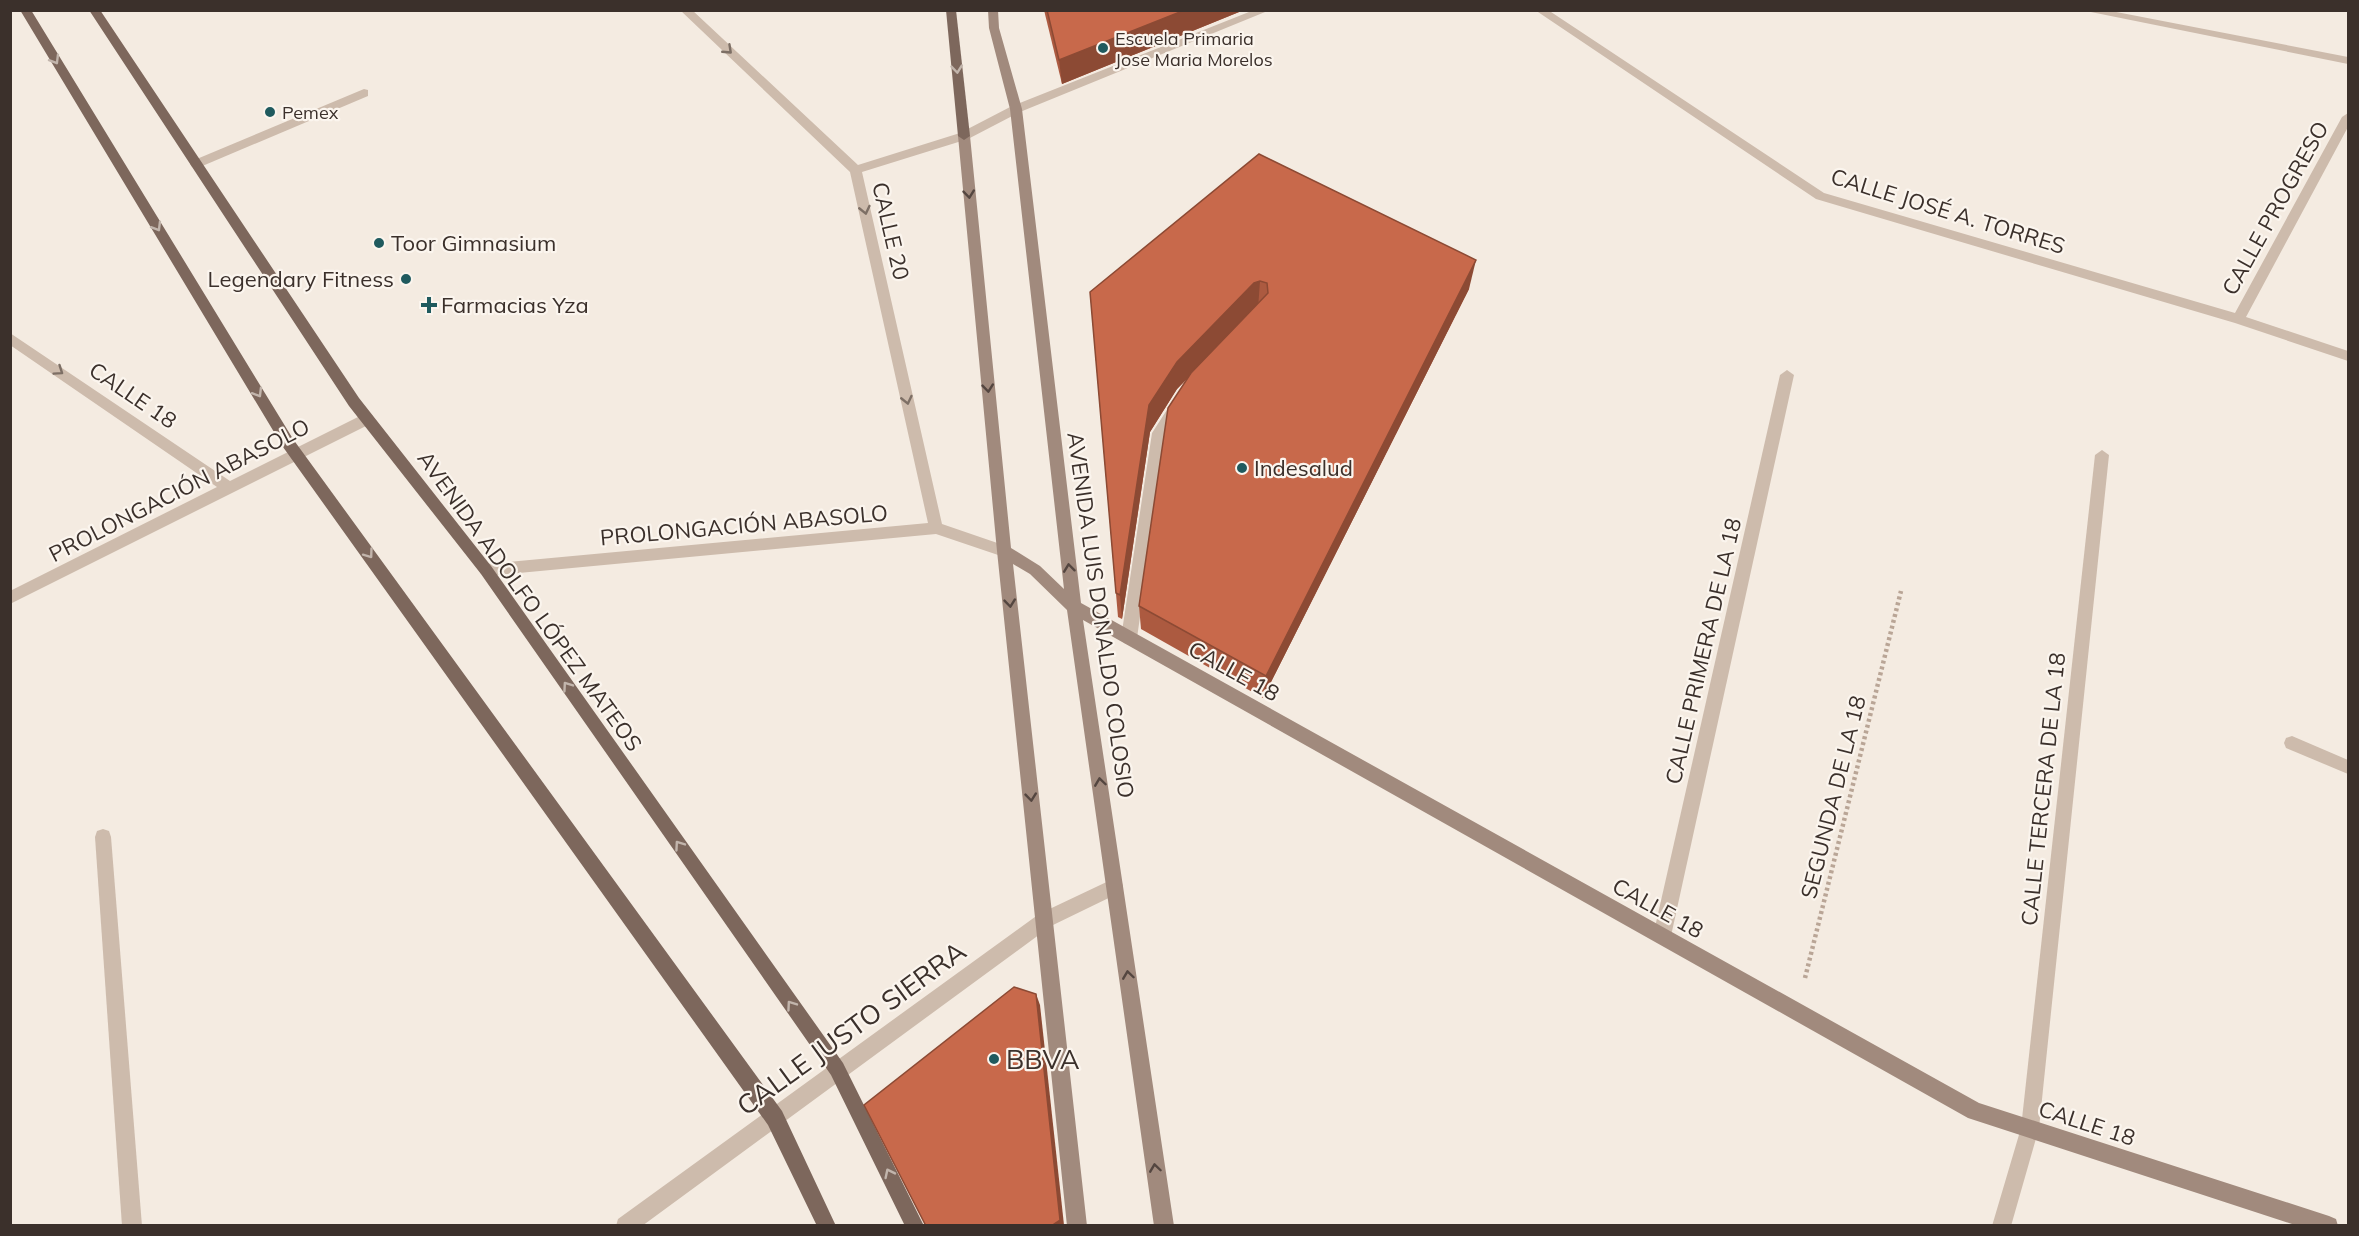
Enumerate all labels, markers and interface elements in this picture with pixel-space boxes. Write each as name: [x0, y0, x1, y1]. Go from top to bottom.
place label: Escuela Primaria Jose Maria Morelos: [1115, 27, 1273, 71]
marker: Escuela Primaria Jose Maria Morelos: [1096, 41, 1110, 55]
one-way arrow: [721, 43, 732, 54]
one-way arrow: [48, 54, 60, 64]
one-way arrow: [950, 64, 963, 73]
place label: Pemex: [282, 101, 339, 124]
marker: Pemex: [263, 105, 277, 119]
street label: CALLE PROGRESO: [2216, 116, 2334, 300]
street label: CALLE JOSÉ A. TORRES: [1827, 162, 2069, 260]
street label: CALLE 20: [866, 179, 916, 283]
one-way arrow: [962, 190, 975, 199]
one-way arrow: [858, 205, 871, 215]
one-way arrow: [149, 221, 161, 231]
place label: Toor Gimnasium: [391, 229, 556, 257]
marker: Toor Gimnasium: [372, 236, 386, 250]
place label: Legendary Fitness: [208, 265, 394, 293]
marker: Legendary Fitness: [399, 272, 413, 286]
place label: Farmacias Yza: [441, 291, 589, 319]
marker: Farmacias Yza: [422, 298, 436, 312]
street label: CALLE 18: [84, 355, 182, 435]
one-way arrow: [52, 364, 63, 375]
one-way arrow: [981, 384, 994, 393]
one-way arrow: [251, 387, 262, 398]
one-way arrow: [900, 395, 913, 405]
street label: PROLONGACIÓN ABASOLO: [44, 412, 314, 568]
street label: AVENIDA LUIS DONALDO COLOSIO: [1061, 430, 1141, 800]
street label: AVENIDA ADOLFO LÓPEZ MATEOS: [412, 445, 648, 757]
place label: Indesalud: [1254, 454, 1353, 482]
marker: Indesalud: [1235, 461, 1249, 475]
street label: PROLONGACIÓN ABASOLO: [599, 498, 889, 552]
street label: CALLE PRIMERA DE LA 18: [1659, 515, 1747, 787]
one-way arrow: [362, 547, 373, 558]
one-way arrow: [1064, 563, 1076, 572]
one-way arrow: [1003, 599, 1015, 608]
street label: CALLE 18: [1184, 635, 1284, 707]
street label: CALLE TERCERA DE LA 18: [2015, 651, 2071, 927]
one-way arrow: [563, 681, 574, 692]
street label: SEGUNDA DE LA 18: [1794, 693, 1872, 901]
one-way arrow: [1094, 777, 1106, 786]
one-way arrow: [1024, 792, 1037, 801]
one-way arrow: [675, 841, 686, 852]
street label: CALLE 18: [1608, 872, 1708, 944]
street label: CALLE JUSTO SIERRA: [730, 933, 972, 1123]
one-way arrow: [1122, 970, 1134, 979]
one-way arrow: [787, 1000, 798, 1011]
place label: BBVA: [1006, 1042, 1080, 1076]
marker: BBVA: [987, 1052, 1001, 1066]
street label: CALLE 18: [2035, 1094, 2139, 1152]
one-way arrow: [1150, 1163, 1162, 1172]
one-way arrow: [884, 1169, 896, 1180]

